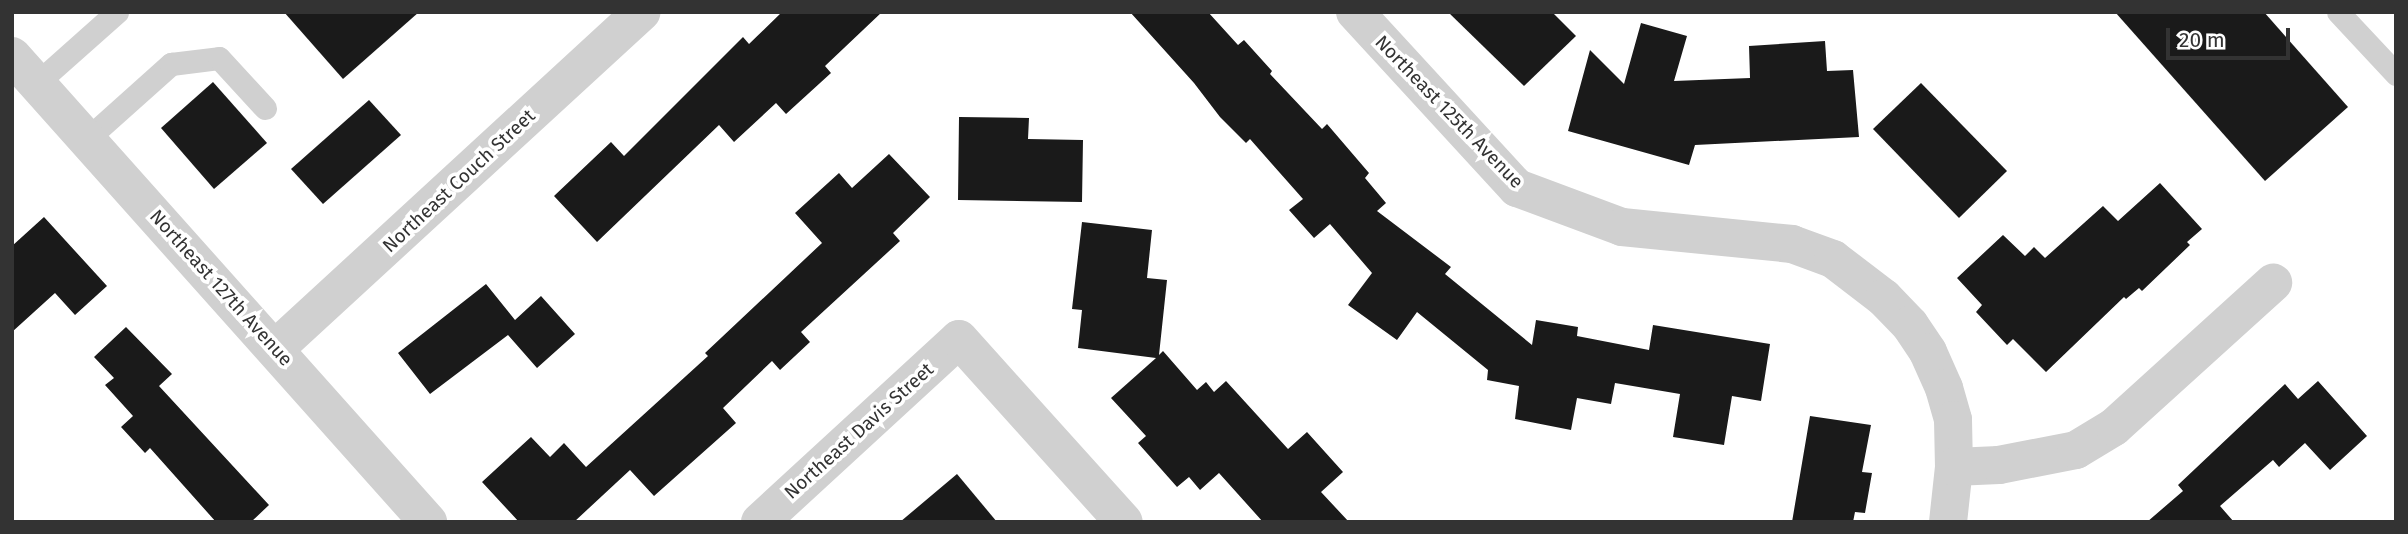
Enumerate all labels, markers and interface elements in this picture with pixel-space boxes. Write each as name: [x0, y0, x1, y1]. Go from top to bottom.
scale bar: [2170, 14, 2294, 58]
text: 20 m: [2179, 27, 2225, 53]
street label: Northeast 125th Avenue: [1370, 31, 1528, 193]
street label: Northeast Couch Street: [378, 105, 540, 257]
street label: Northeast 127th Avenue: [145, 205, 297, 371]
street label: Northeast Davis Street: [780, 358, 938, 504]

